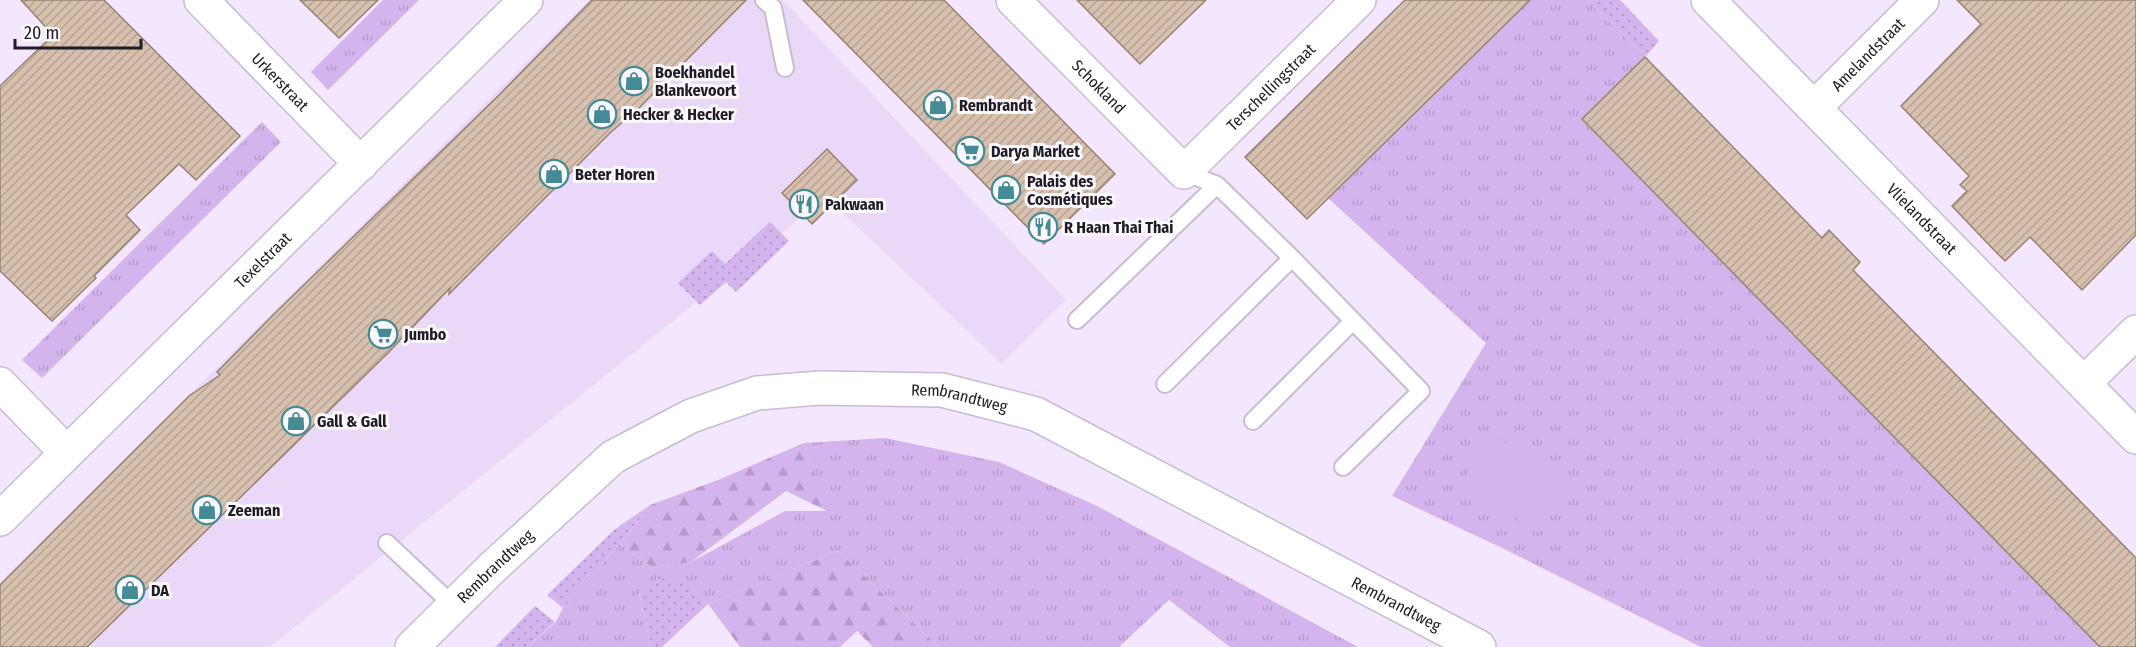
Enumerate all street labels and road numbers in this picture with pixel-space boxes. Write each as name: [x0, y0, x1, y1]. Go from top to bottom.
street label: Amelandstraat: [1827, 13, 1909, 95]
street label: Terschellingstraat: [1223, 39, 1319, 134]
street label: Urkerstraat: [248, 49, 314, 115]
street label: Schokland: [1068, 56, 1130, 117]
street label: Vlielandstraat: [1883, 179, 1961, 258]
street label: Texelstraat: [231, 227, 295, 292]
street label: Rembrandtweg: [911, 380, 1010, 416]
street label: Rembrandtweg: [453, 525, 538, 607]
street label: Rembrandtweg: [1348, 572, 1445, 635]

